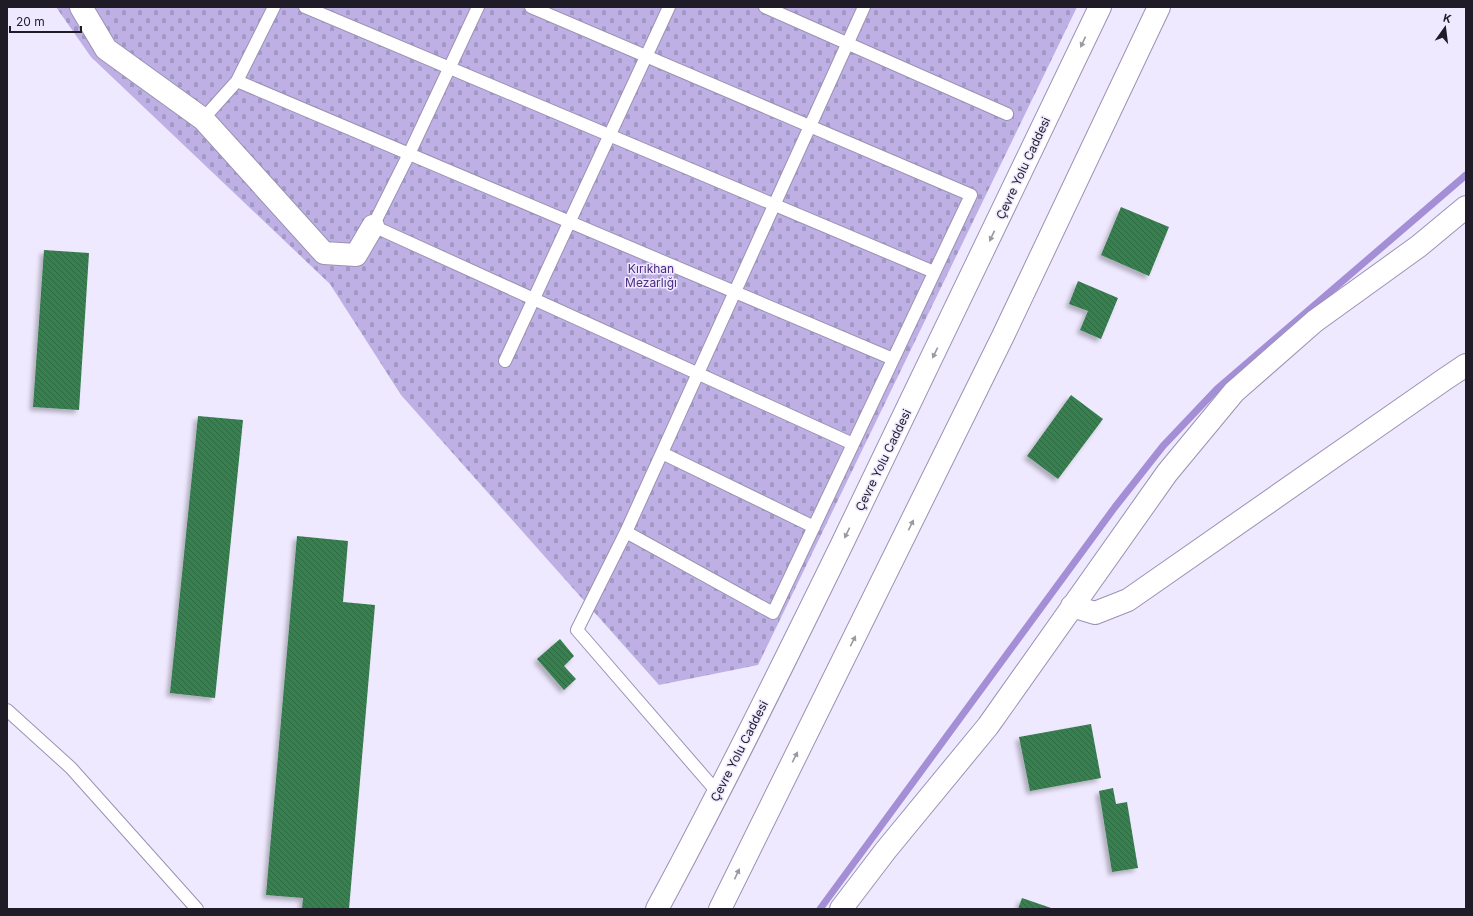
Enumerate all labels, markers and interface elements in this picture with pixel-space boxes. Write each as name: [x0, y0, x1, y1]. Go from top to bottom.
scale bar: [10, 8, 81, 34]
north arrow: [1425, 8, 1465, 48]
text: K: [1442, 11, 1453, 26]
text: 20 m: [16, 14, 45, 29]
one-way arrow: [1080, 37, 1086, 48]
street label: Çevre Yolu Caddesi: [993, 114, 1053, 222]
one-way arrow: [989, 230, 995, 241]
park label: Kırıkhan Mezarlığı: [625, 261, 677, 290]
one-way arrow: [932, 347, 939, 359]
street label: Çevre Yolu Caddesi: [852, 407, 914, 513]
one-way arrow: [908, 519, 914, 530]
one-way arrow: [844, 527, 851, 538]
one-way arrow: [850, 635, 857, 647]
street label: Çevre Yolu Caddesi: [707, 698, 771, 804]
one-way arrow: [792, 752, 798, 763]
one-way arrow: [734, 868, 740, 879]

